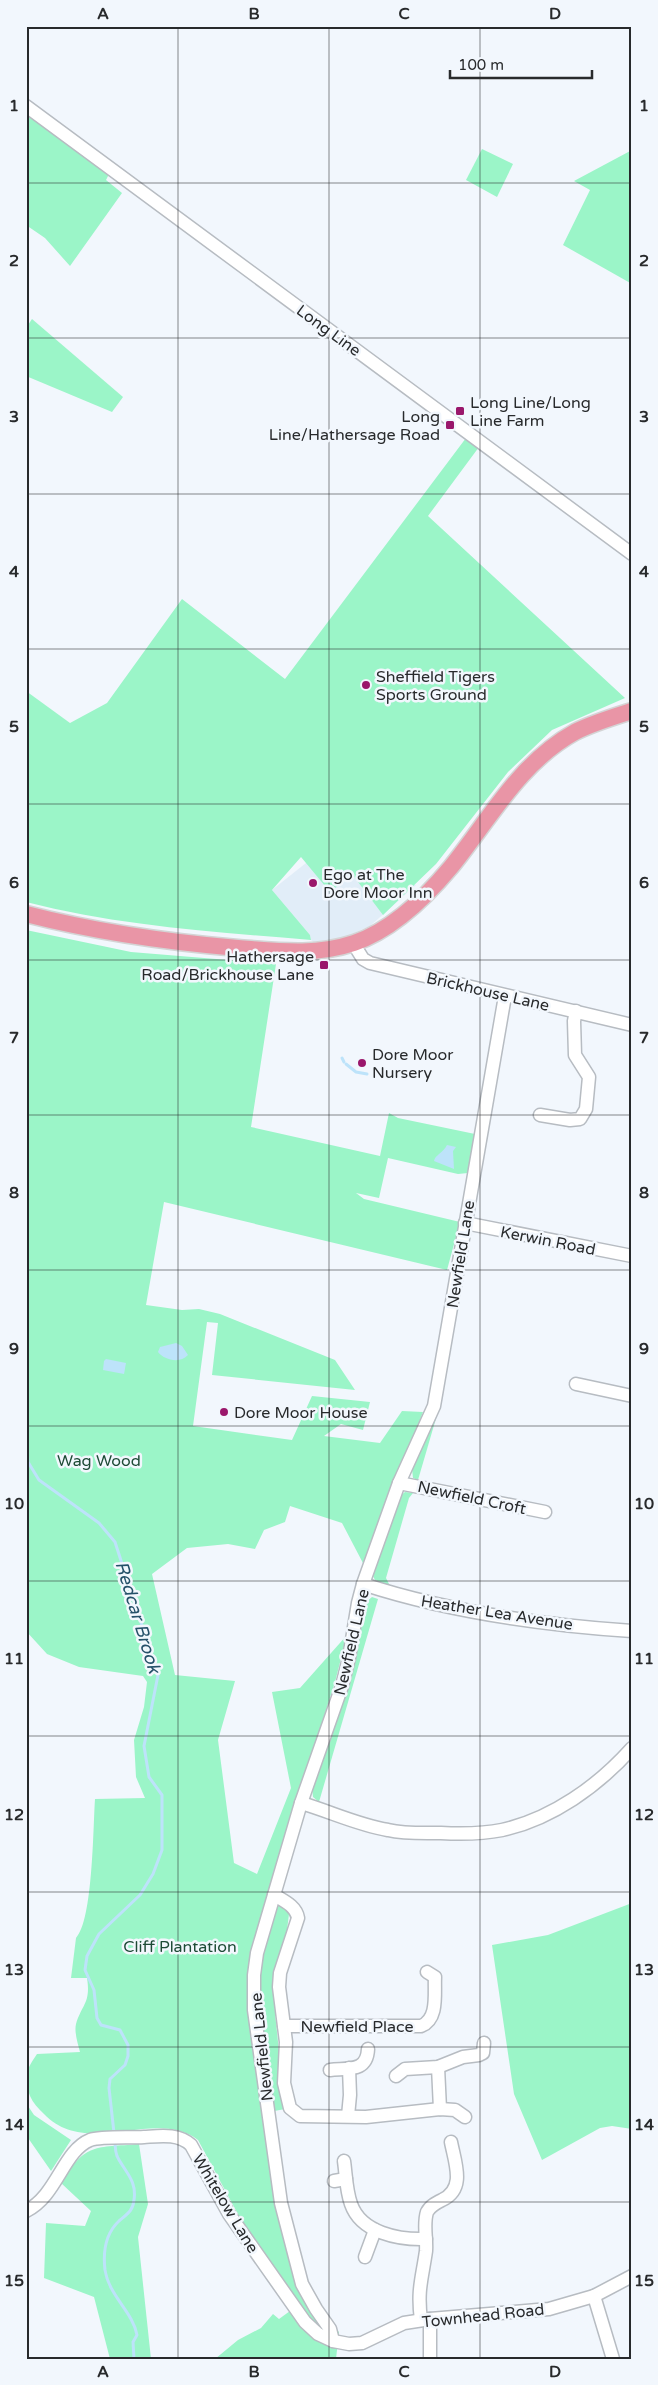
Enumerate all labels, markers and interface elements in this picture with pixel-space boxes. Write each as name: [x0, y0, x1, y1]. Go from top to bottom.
text: A: [97, 4, 109, 24]
text: B: [248, 4, 260, 24]
text: C: [398, 4, 410, 24]
text: D: [549, 4, 561, 24]
scale bar: [450, 48, 593, 80]
text: 100 m: [458, 56, 504, 74]
text: 1: [9, 96, 19, 116]
text: 1: [639, 96, 649, 116]
text: 2: [9, 251, 19, 271]
text: 2: [639, 251, 649, 271]
street label: Long Line: [292, 301, 365, 361]
place label: Long Line/Long Line Farm: [470, 393, 591, 431]
marker: Long Line/Long Line Farm: [454, 405, 466, 417]
text: 3: [9, 407, 19, 427]
place label: Long Line/Hathersage Road: [269, 407, 440, 445]
text: 3: [639, 407, 649, 427]
marker: Long Line/Hathersage Road: [444, 419, 456, 431]
text: 4: [9, 562, 19, 582]
text: 4: [639, 562, 649, 582]
place label: Sheffield Tigers Sports Ground: [376, 667, 495, 705]
marker: Sheffield Tigers Sports Ground: [360, 679, 372, 691]
text: 5: [9, 717, 19, 737]
text: 5: [639, 717, 649, 737]
place label: Ego at The Dore Moor Inn: [323, 865, 432, 903]
text: 6: [9, 873, 19, 893]
text: 6: [639, 873, 649, 893]
marker: Ego at The Dore Moor Inn: [307, 877, 319, 889]
place label: Hathersage Road/Brickhouse Lane: [141, 947, 314, 985]
marker: Hathersage Road/Brickhouse Lane: [318, 959, 330, 971]
street label: Brickhouse Lane: [424, 968, 551, 1016]
text: 7: [9, 1028, 19, 1048]
text: 7: [639, 1028, 649, 1048]
place label: Dore Moor Nursery: [372, 1045, 454, 1083]
marker: Dore Moor Nursery: [356, 1057, 368, 1069]
text: 8: [9, 1183, 19, 1203]
text: 8: [639, 1183, 649, 1203]
street label: Newfield Lane: [443, 1199, 479, 1309]
street label: Kerwin Road: [498, 1222, 597, 1260]
text: 9: [9, 1339, 19, 1359]
text: 9: [639, 1339, 649, 1359]
place label: Dore Moor House: [234, 1403, 368, 1423]
marker: Dore Moor House: [218, 1406, 230, 1418]
park label: Wag Wood: [57, 1451, 141, 1471]
street label: Newfield Croft: [416, 1477, 528, 1519]
text: 10: [4, 1494, 24, 1514]
text: 10: [634, 1494, 654, 1514]
water label: Redcar Brook: [110, 1558, 166, 1677]
street label: Newfield Lane: [330, 1587, 374, 1697]
street label: Heather Lea Avenue: [419, 1591, 574, 1635]
text: 11: [4, 1649, 24, 1669]
text: 11: [634, 1649, 654, 1669]
text: 12: [4, 1805, 24, 1825]
text: 12: [634, 1805, 654, 1825]
park label: Cliff Plantation: [123, 1937, 237, 1957]
text: 13: [4, 1960, 24, 1980]
text: 13: [634, 1960, 654, 1980]
street label: Newfield Lane: [246, 1992, 278, 2102]
street label: Newfield Place: [301, 2017, 413, 2037]
text: 14: [4, 2115, 24, 2135]
text: 14: [634, 2115, 654, 2135]
street label: Whitelow Lane: [188, 2150, 263, 2257]
text: 15: [4, 2271, 24, 2291]
text: 15: [634, 2271, 654, 2291]
street label: Townhead Road: [421, 2300, 545, 2332]
text: A: [97, 2362, 109, 2382]
text: B: [248, 2362, 260, 2382]
text: C: [398, 2362, 410, 2382]
text: D: [549, 2362, 561, 2382]

